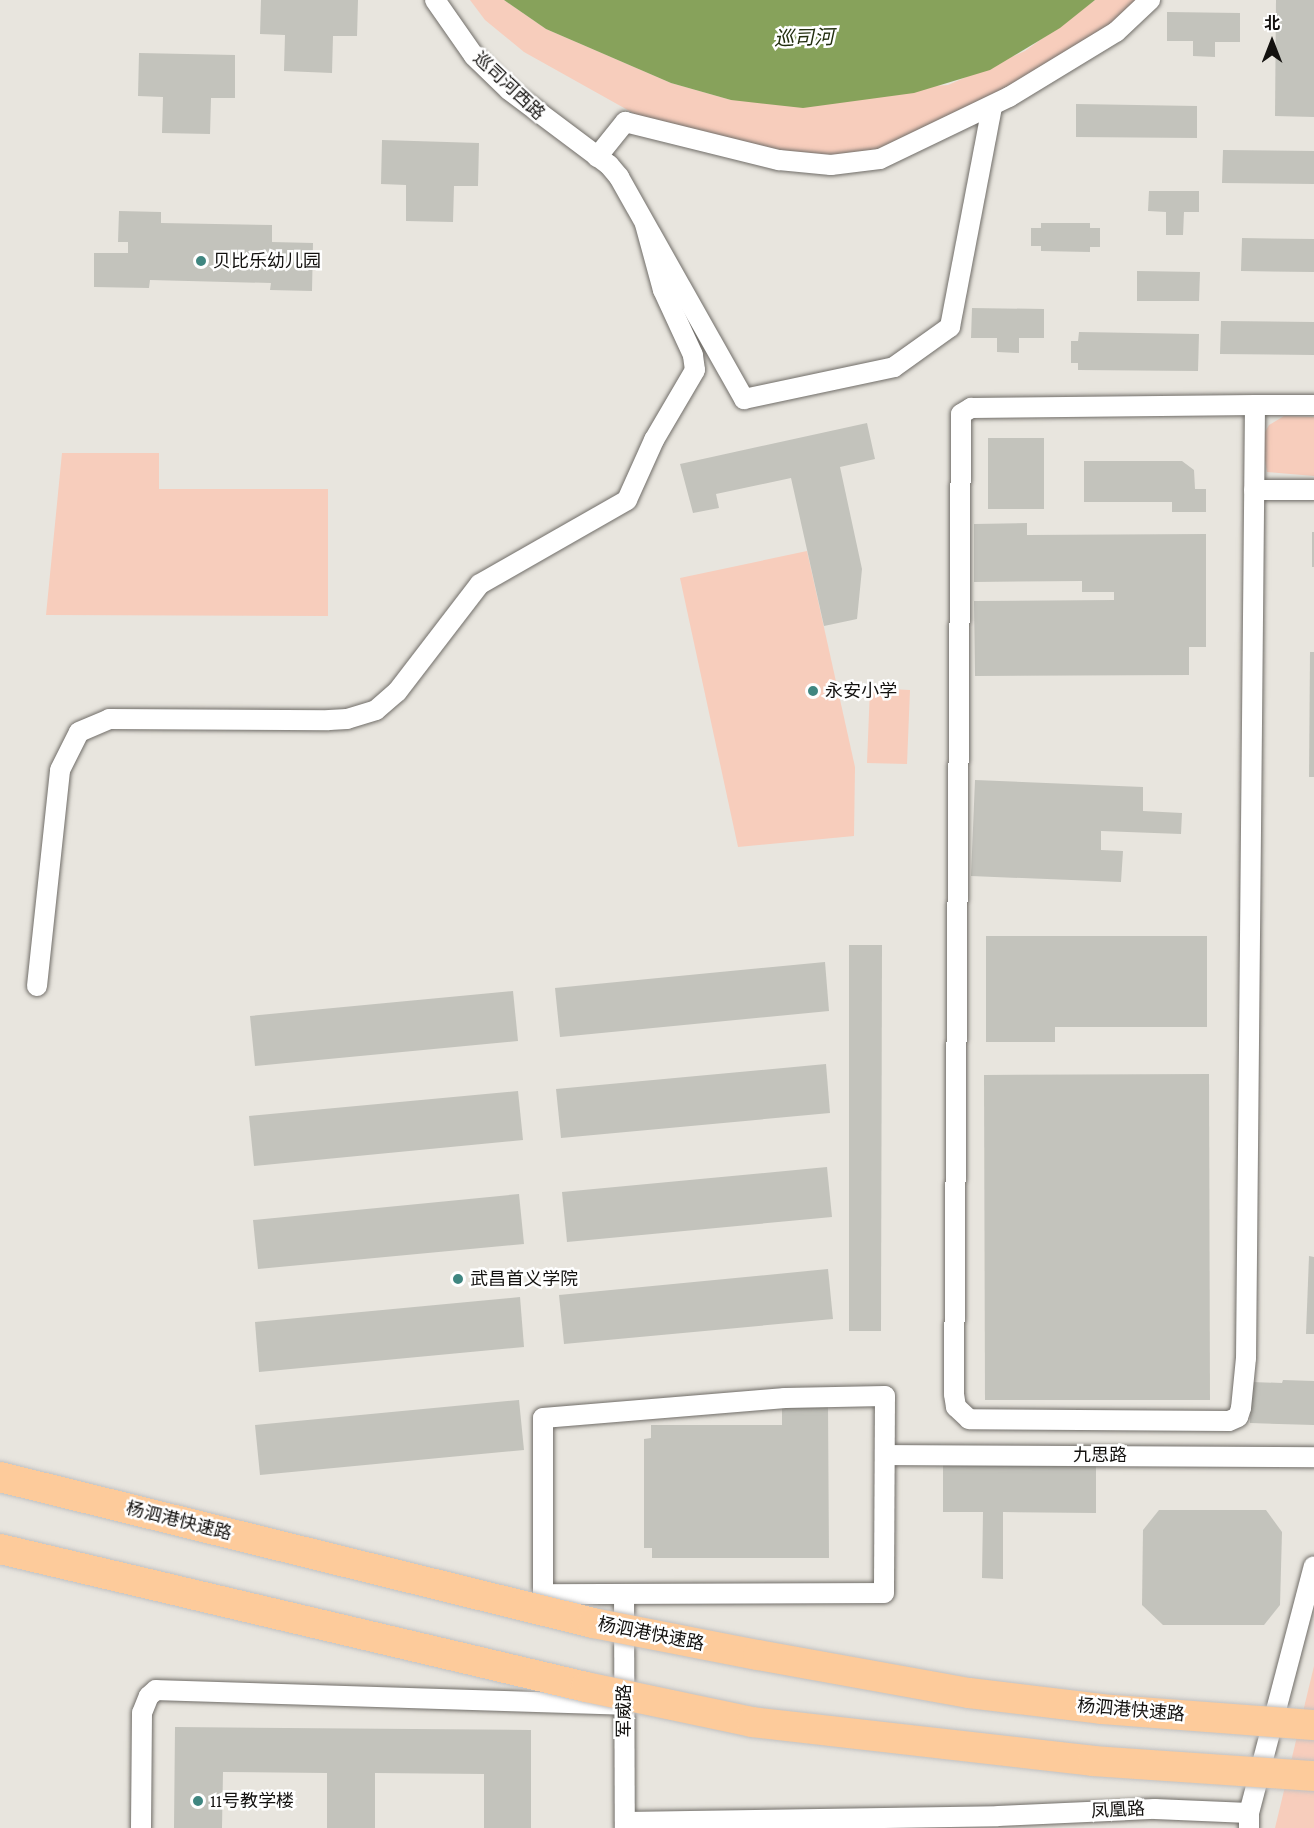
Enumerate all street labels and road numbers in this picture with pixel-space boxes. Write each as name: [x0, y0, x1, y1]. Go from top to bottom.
street label: 巡司河西路: [469, 47, 549, 125]
street label: 九思路: [1073, 1444, 1127, 1466]
street label: 杨泗港快速路: [124, 1497, 234, 1545]
street label: 杨泗港快速路: [596, 1613, 706, 1655]
street label: 军威路: [613, 1684, 635, 1738]
street label: 杨泗港快速路: [1076, 1695, 1186, 1725]
street label: 凤凰路: [1090, 1798, 1146, 1822]

